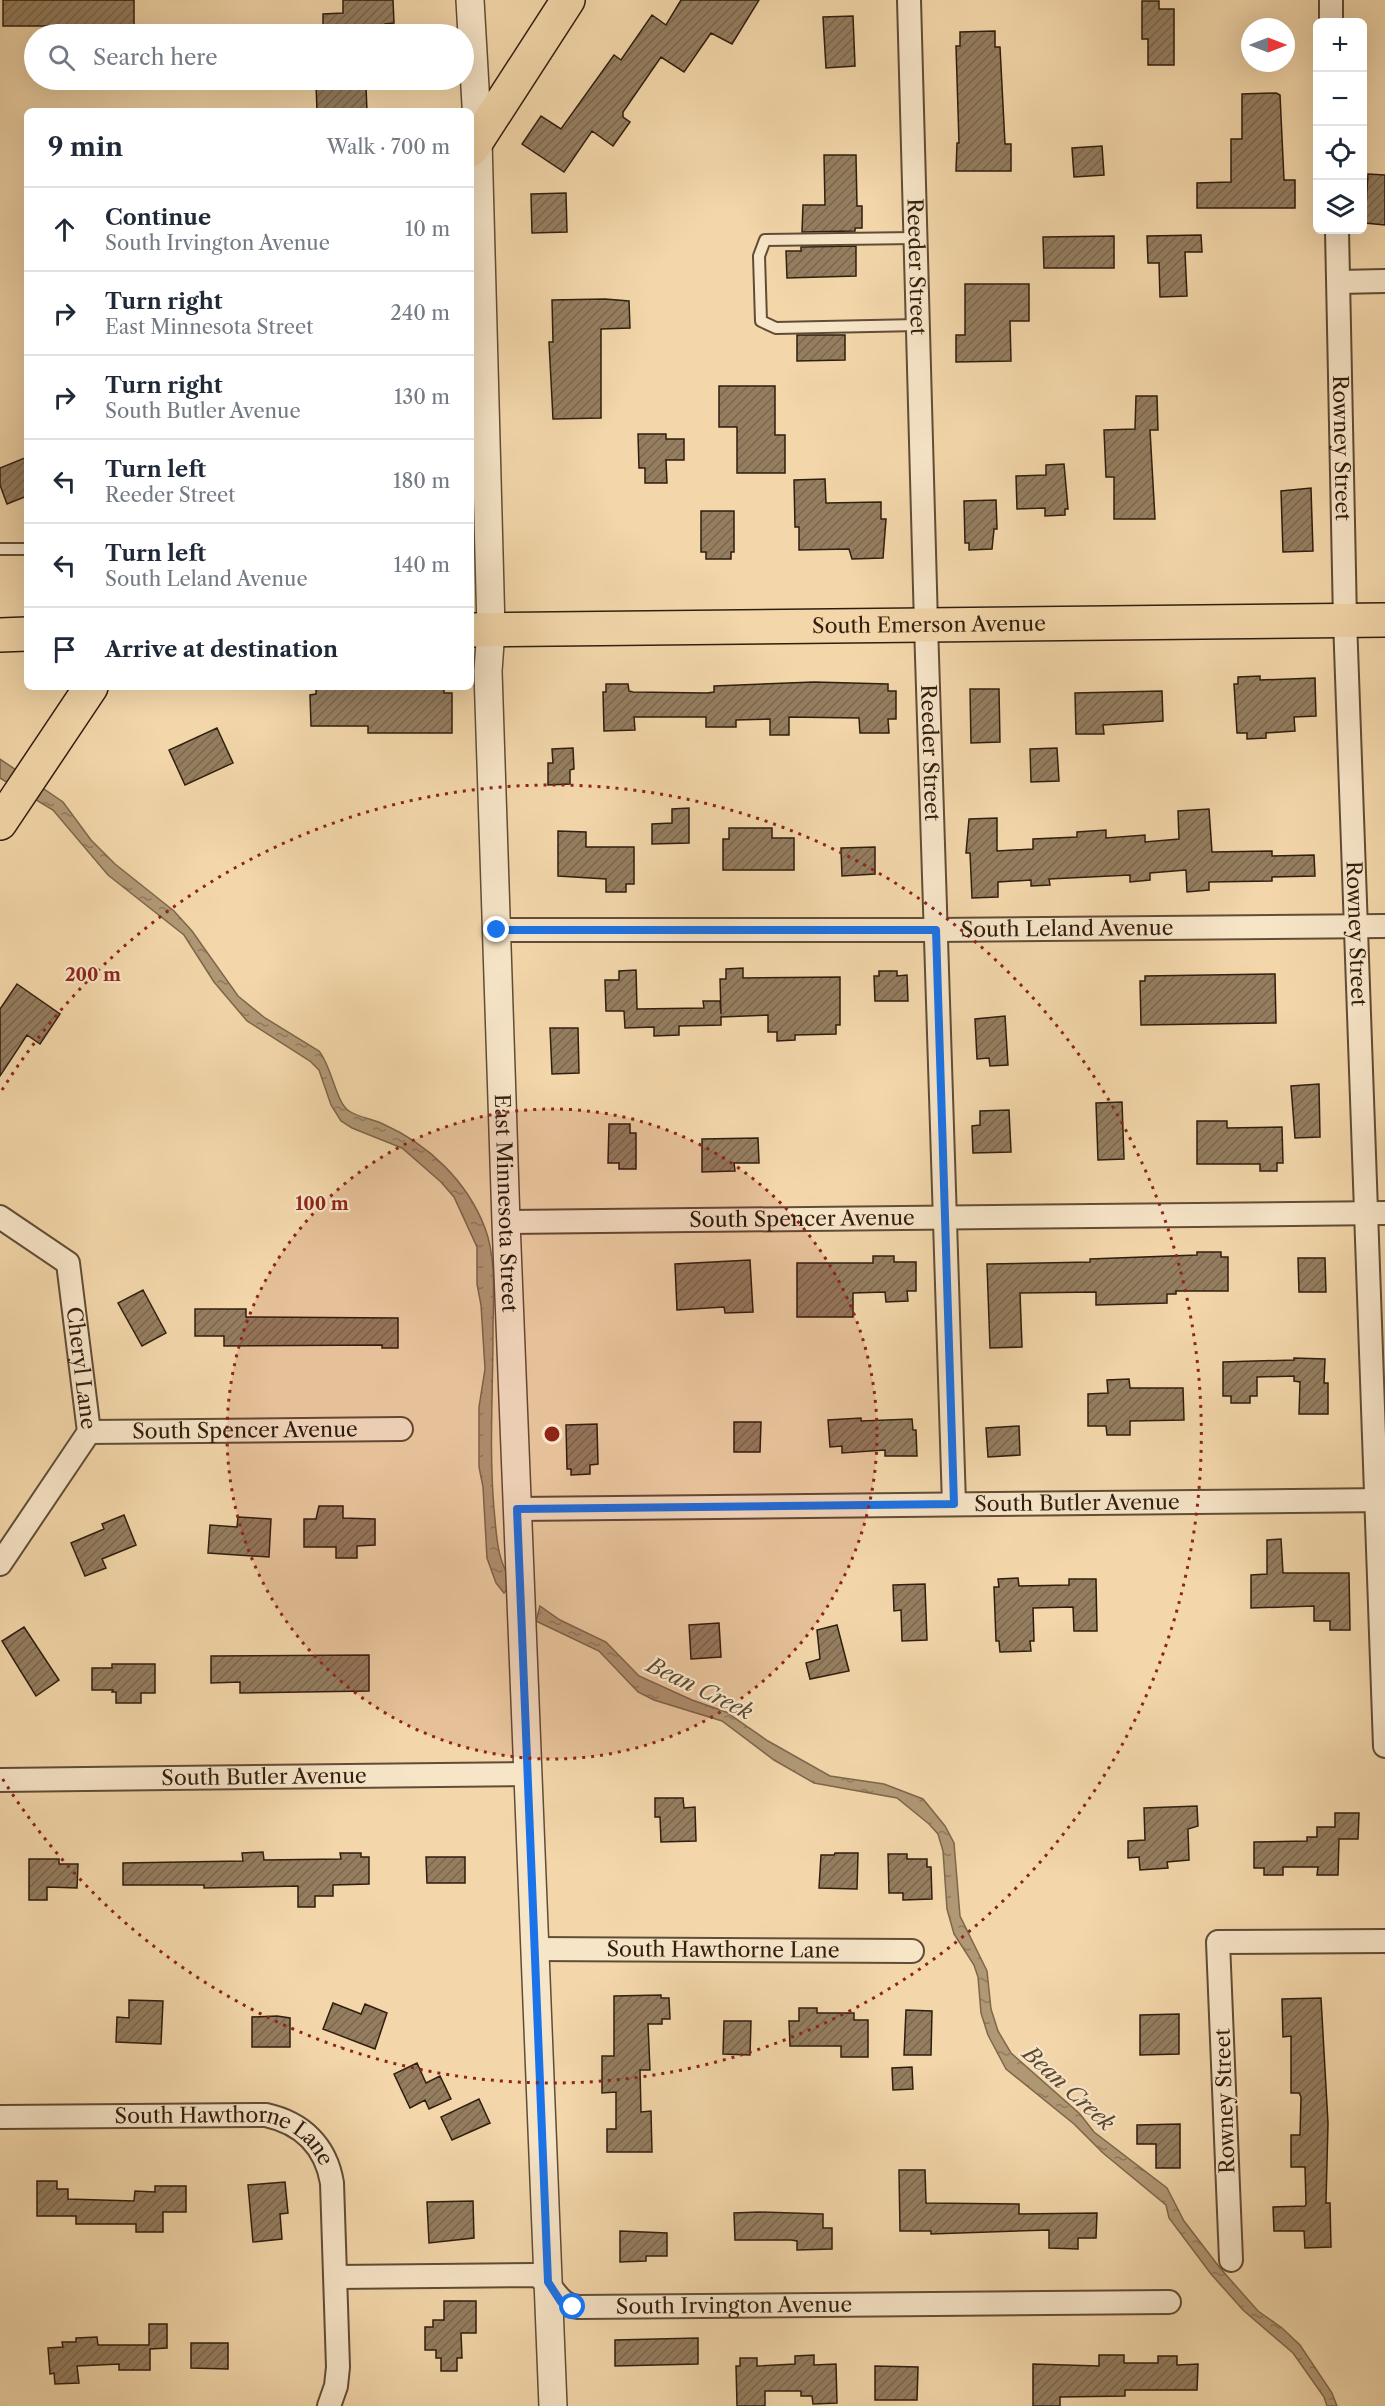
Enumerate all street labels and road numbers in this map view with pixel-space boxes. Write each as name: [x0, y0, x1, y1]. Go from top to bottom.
street label: Reeder Street: [902, 198, 931, 336]
street label: Rowney Street: [1328, 375, 1356, 522]
street label: South Emerson Avenue: [812, 611, 1046, 638]
street label: Reeder Street: [916, 684, 945, 822]
street label: Rowney Street: [1342, 861, 1372, 1007]
street label: South Leland Avenue: [960, 915, 1174, 942]
street label: East Minnesota Street: [490, 1093, 523, 1314]
street label: South Spencer Avenue: [689, 1205, 915, 1232]
street label: Cheryl Lane: [62, 1305, 102, 1431]
street label: South Spencer Avenue: [132, 1416, 358, 1444]
street label: South Butler Avenue: [974, 1489, 1180, 1516]
street label: South Butler Avenue: [161, 1763, 367, 1790]
street label: South Hawthorne Lane: [606, 1936, 840, 1963]
street label: Rowney Street: [1209, 2027, 1240, 2174]
street label: South Hawthorne Lane: [114, 2102, 339, 2169]
street label: South Irvington Avenue: [616, 2292, 852, 2319]

